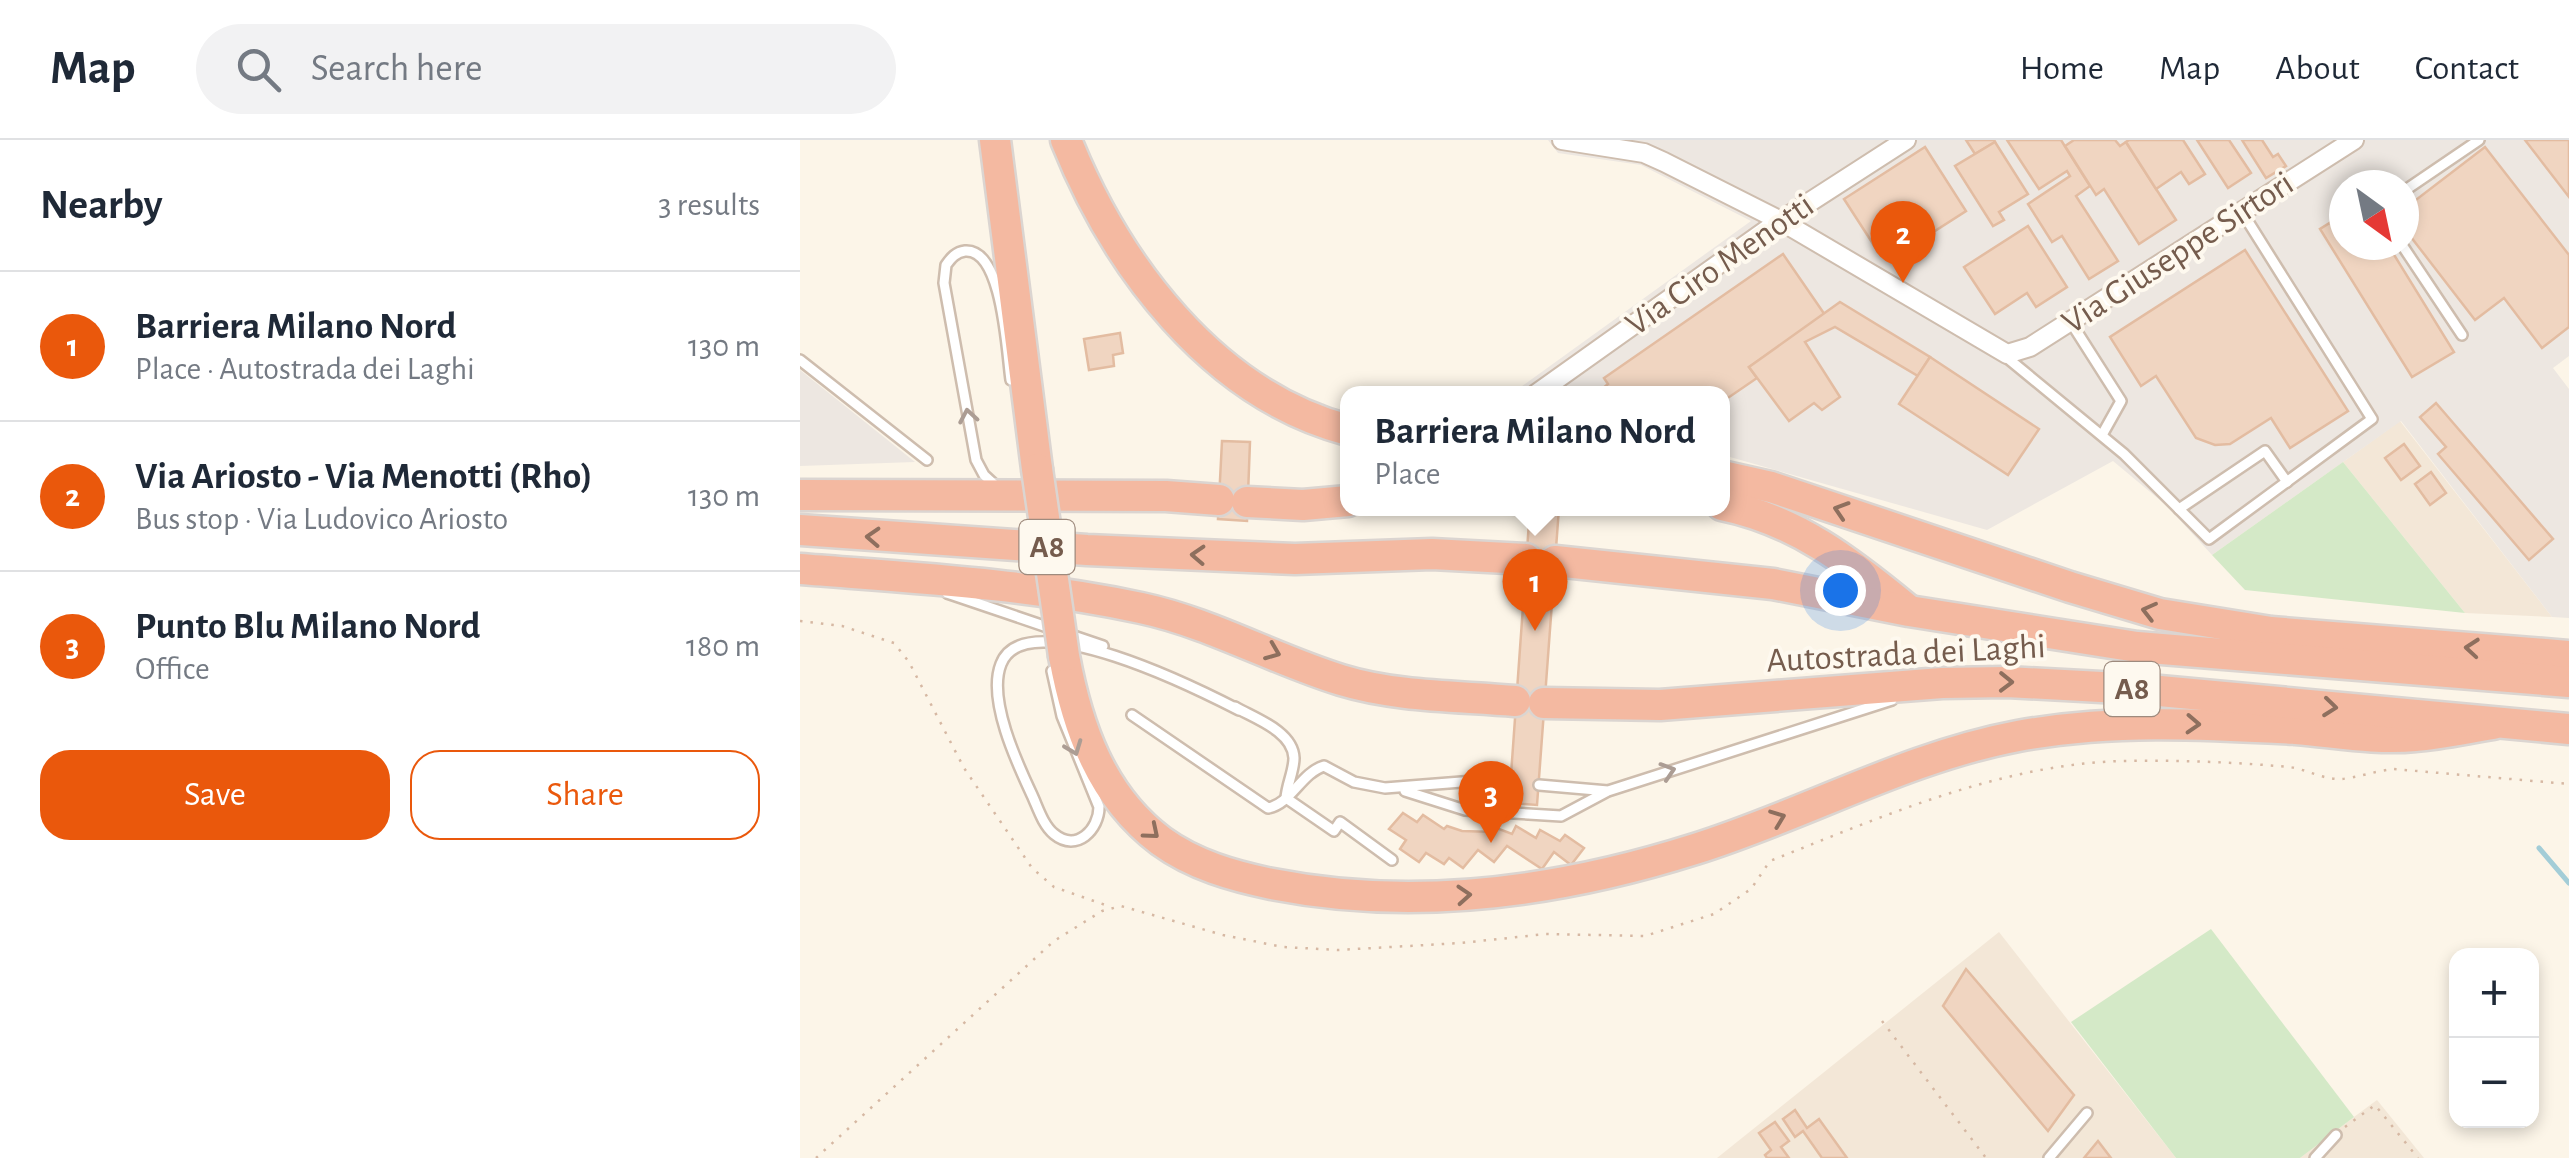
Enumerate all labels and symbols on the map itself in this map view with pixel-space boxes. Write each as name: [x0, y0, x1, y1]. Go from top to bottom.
street label: Via Giuseppe Sirtori: [2056, 165, 2300, 341]
north arrow: [2329, 170, 2419, 260]
street label: Via Ciro Menotti: [1620, 188, 1820, 342]
pin: 2: [1870, 201, 1936, 283]
one-way arrow: [958, 408, 979, 424]
one-way arrow: [1833, 501, 1850, 521]
road number: A8: [1020, 520, 1074, 574]
one-way arrow: [865, 527, 881, 548]
one-way arrow: [1189, 545, 1205, 566]
pin: 1: [1502, 548, 1568, 631]
your location: [1815, 565, 1866, 616]
one-way arrow: [2141, 602, 2158, 623]
street label: Autostrada dei Laghi: [1766, 629, 2046, 679]
one-way arrow: [2463, 638, 2479, 659]
one-way arrow: [1263, 640, 1281, 660]
road number: A8: [2104, 662, 2160, 716]
one-way arrow: [1998, 672, 2014, 693]
one-way arrow: [2322, 696, 2338, 717]
one-way arrow: [2186, 713, 2202, 734]
one-way arrow: [1062, 738, 1082, 756]
pin: 3: [1458, 760, 1524, 843]
one-way arrow: [1659, 763, 1676, 783]
one-way arrow: [1769, 809, 1786, 830]
one-way arrow: [1141, 821, 1159, 839]
one-way arrow: [1457, 885, 1473, 906]

